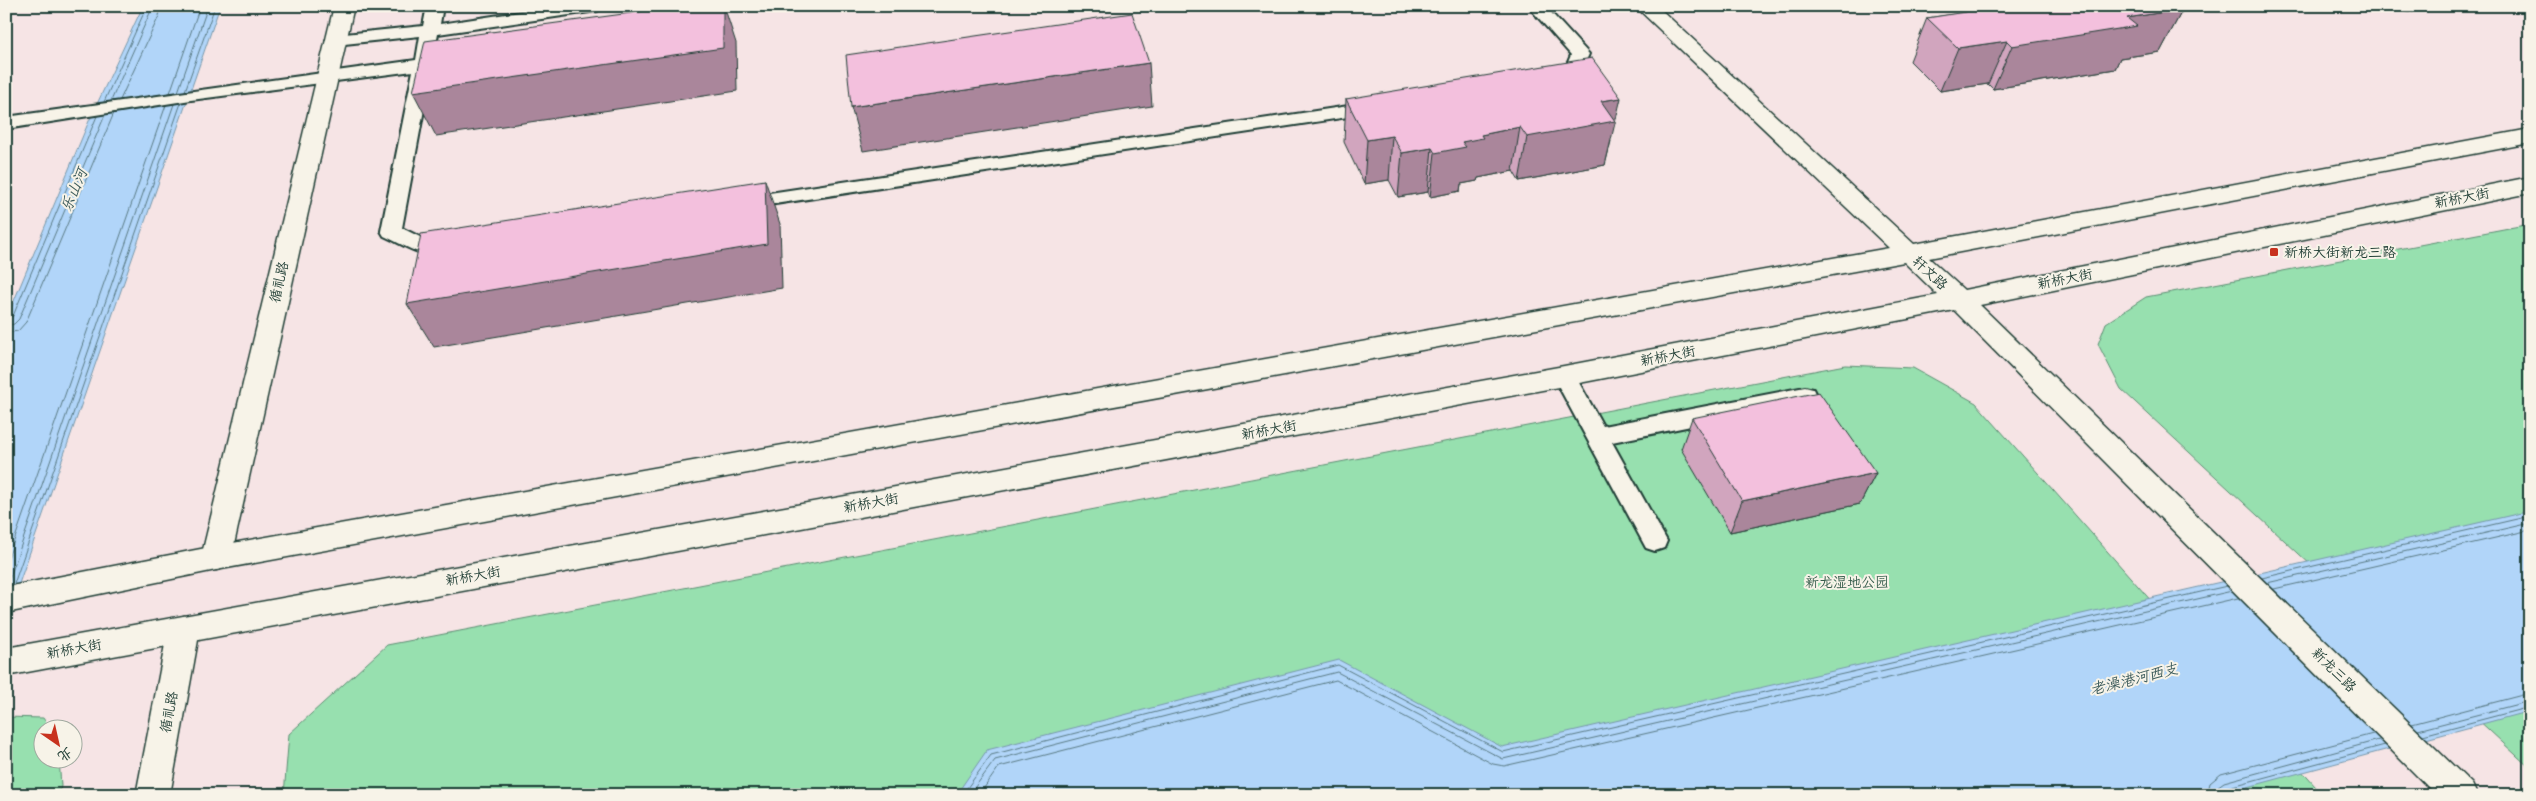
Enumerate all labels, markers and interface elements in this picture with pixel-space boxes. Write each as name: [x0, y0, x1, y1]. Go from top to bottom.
water label: 乐山河: [53, 161, 96, 216]
street label: 新桥大街: [2432, 180, 2492, 216]
place label: 新桥大街新龙三路: [2284, 240, 2396, 265]
marker: 新桥大街新龙三路: [2268, 246, 2280, 258]
street label: 轩文路: [1906, 250, 1954, 296]
street label: 循礼路: [262, 259, 296, 305]
street label: 新桥大街: [2035, 261, 2095, 297]
street label: 新桥大街: [1638, 338, 1698, 374]
street label: 新桥大街: [1239, 413, 1299, 447]
street label: 新桥大街: [841, 486, 901, 520]
street label: 新桥大街: [443, 559, 503, 593]
park label: 新龙湿地公园: [1805, 570, 1889, 595]
street label: 新桥大街: [44, 632, 104, 666]
street label: 新龙三路: [2305, 641, 2363, 699]
water label: 老澡港河西支: [2087, 655, 2181, 703]
street label: 循礼路: [153, 689, 185, 735]
north arrow: [32, 718, 82, 768]
text: 北: [52, 740, 78, 769]

